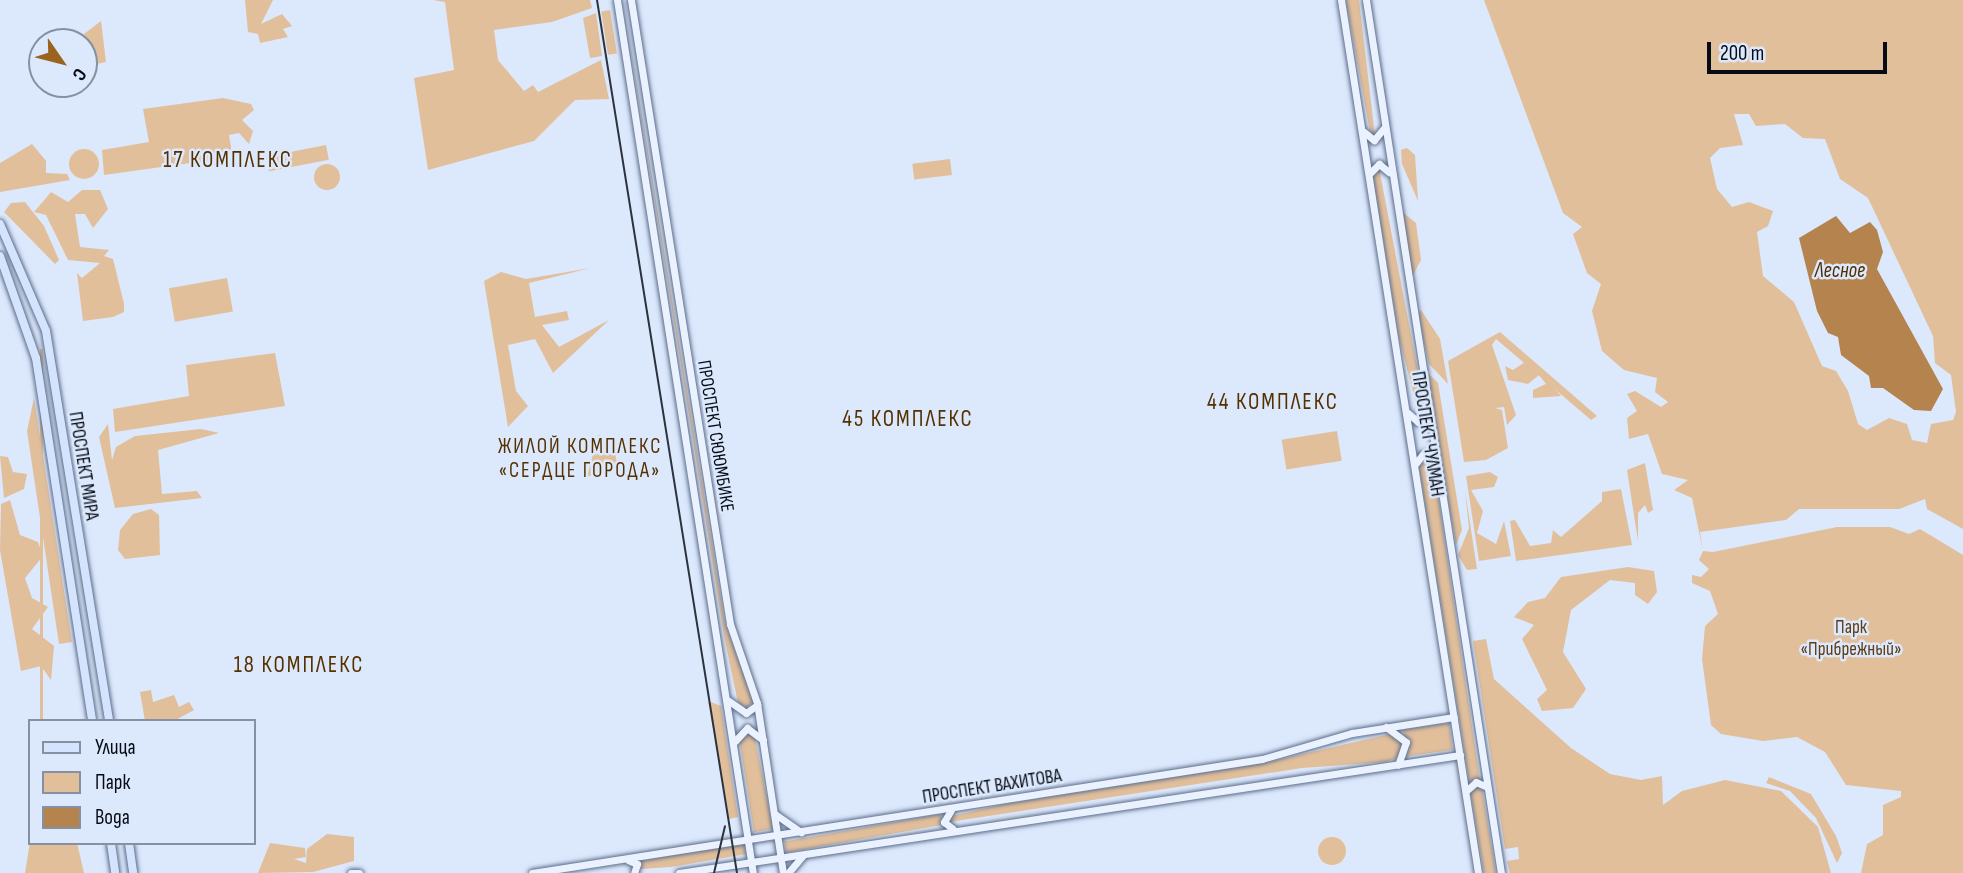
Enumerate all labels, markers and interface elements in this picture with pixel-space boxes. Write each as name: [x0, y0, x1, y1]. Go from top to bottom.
north arrow: [28, 28, 98, 98]
scale bar: [1711, 28, 1891, 72]
text: 200 m: [1720, 41, 1764, 66]
text: С: [67, 64, 91, 85]
district label: 17 КОМПЛЕКС: [165, 146, 291, 174]
water label: Лесное: [1815, 258, 1865, 284]
street label: ПРОСПЕКТ СЮЮМБИКЕ: [692, 359, 738, 513]
street label: ПРОСПЕКТ ЧУЛМАН: [1406, 370, 1448, 498]
district label: 44 КОМПЛЕКС: [1208, 388, 1338, 416]
district label: 45 КОМПЛЕКС: [844, 405, 972, 433]
street label: ПРОСПЕКТ МИРА: [63, 410, 103, 522]
district label: ЖИЛОЙ КОМПЛЕКС «СЕРДЦЕ ГОРОДА»: [499, 434, 661, 484]
park label: Парк «Прибрежный»: [1801, 617, 1901, 661]
district label: 18 КОМПЛЕКС: [235, 651, 363, 679]
legend: [28, 719, 256, 845]
text: Улица: [95, 735, 136, 760]
street label: ПРОСПЕКТ ВАХИТОВА: [921, 765, 1063, 809]
text: Парк: [95, 770, 130, 795]
text: Вода: [95, 805, 130, 830]

